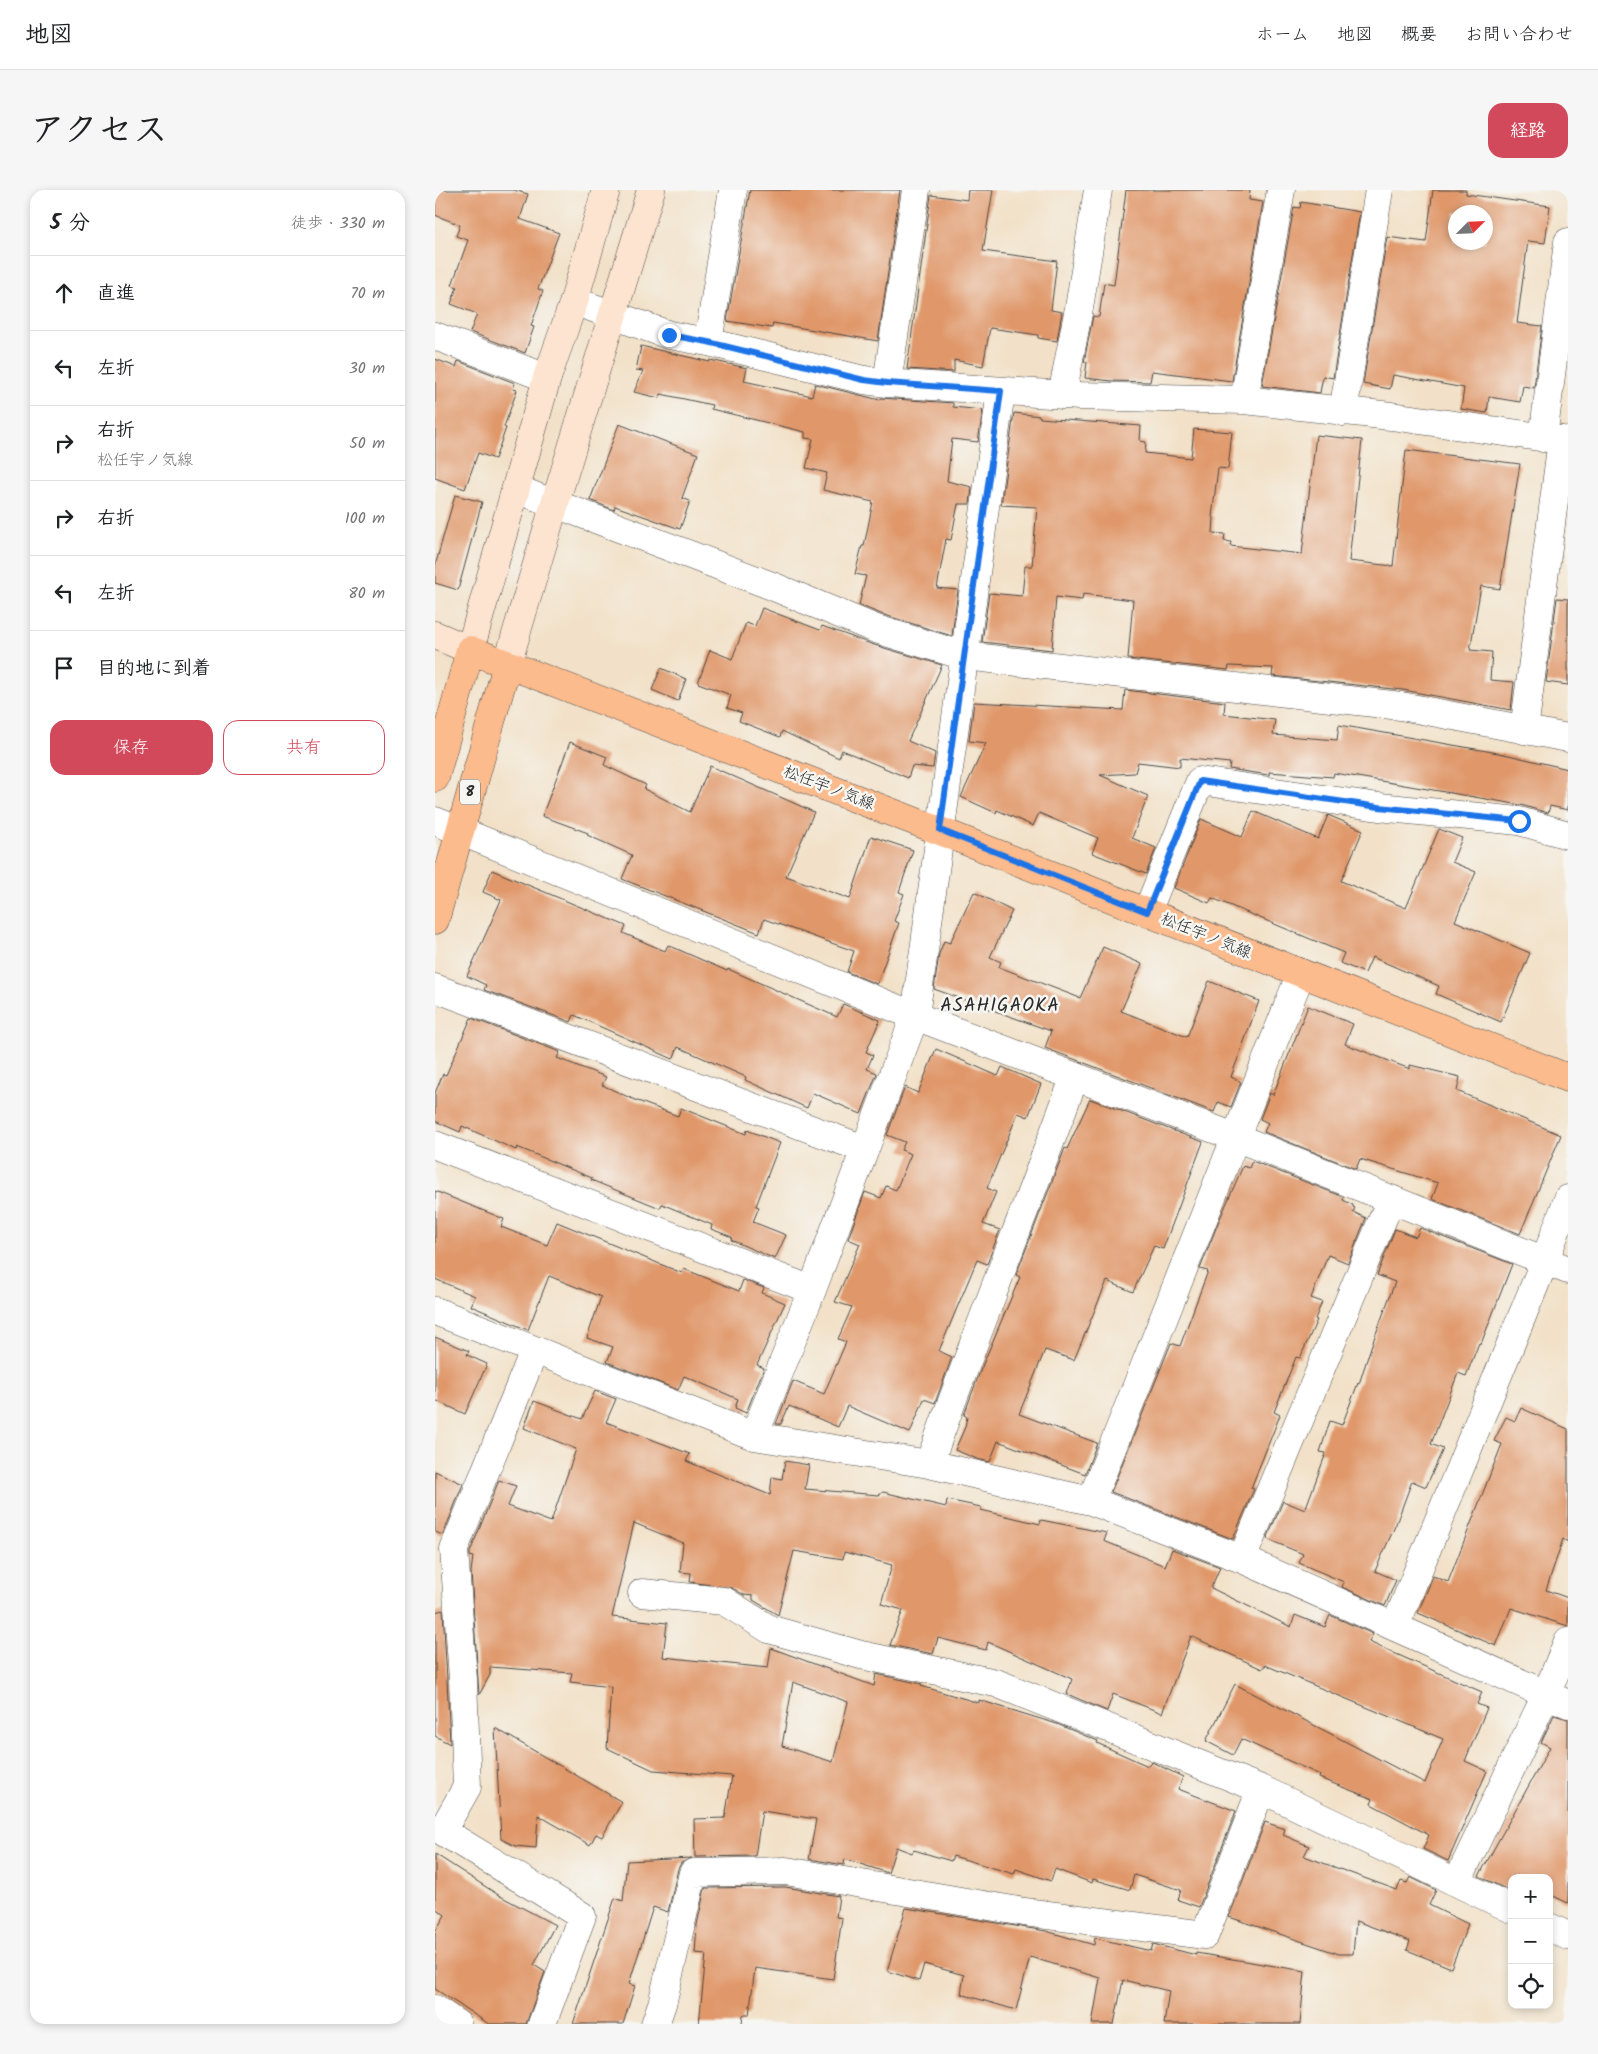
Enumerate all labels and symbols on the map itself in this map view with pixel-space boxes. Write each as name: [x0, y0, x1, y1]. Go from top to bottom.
north arrow: [1448, 205, 1493, 250]
route end: [658, 324, 681, 347]
street label: 松任宇ノ気線: [780, 759, 878, 817]
road number: 8: [460, 780, 480, 804]
route start: [1508, 810, 1531, 833]
street label: 松任宇ノ気線: [1157, 906, 1255, 966]
district label: ASAHIGAOKA: [940, 991, 1060, 1021]

